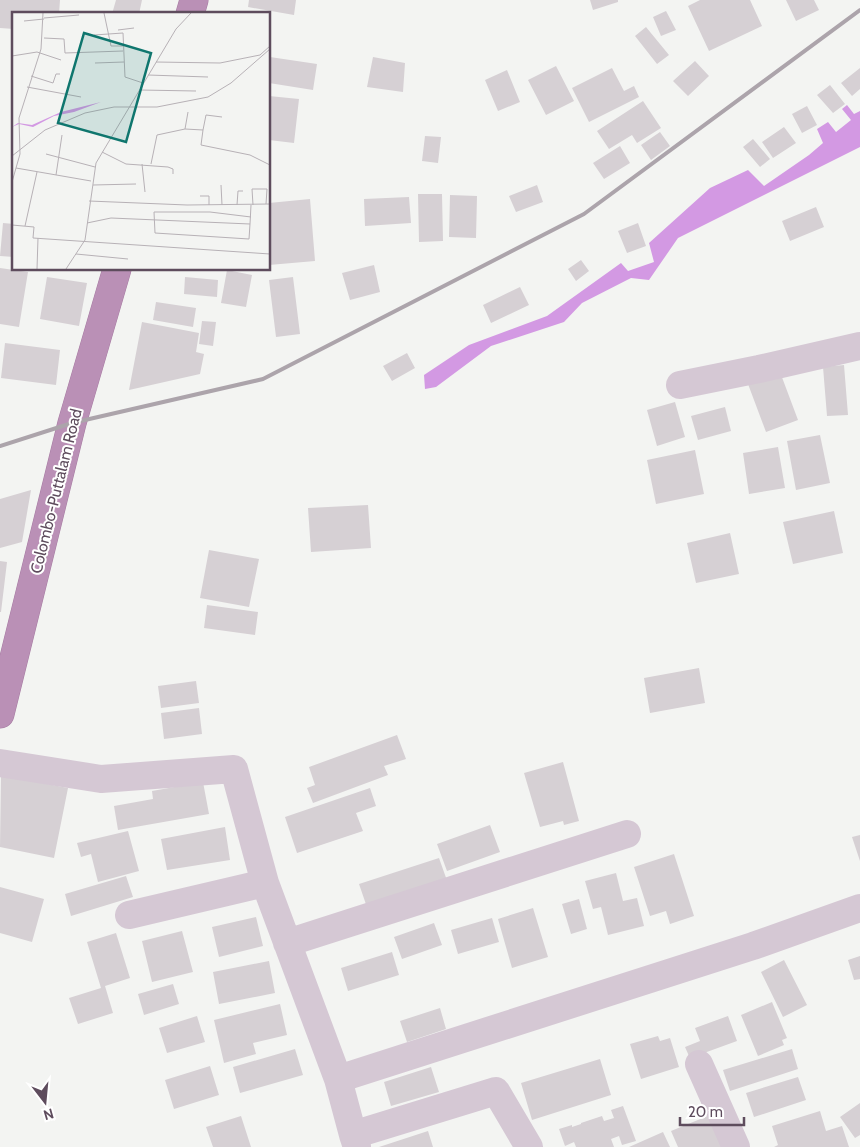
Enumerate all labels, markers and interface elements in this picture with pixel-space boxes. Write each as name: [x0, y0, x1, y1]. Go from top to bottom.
inset map: [12, 12, 270, 270]
street label: Colombo-Puttalam Road: [26, 407, 86, 575]
north arrow: [20, 1077, 70, 1127]
scale bar: [680, 1094, 744, 1126]
text: 20 m: [688, 1103, 723, 1121]
text: N: [41, 1104, 56, 1125]

